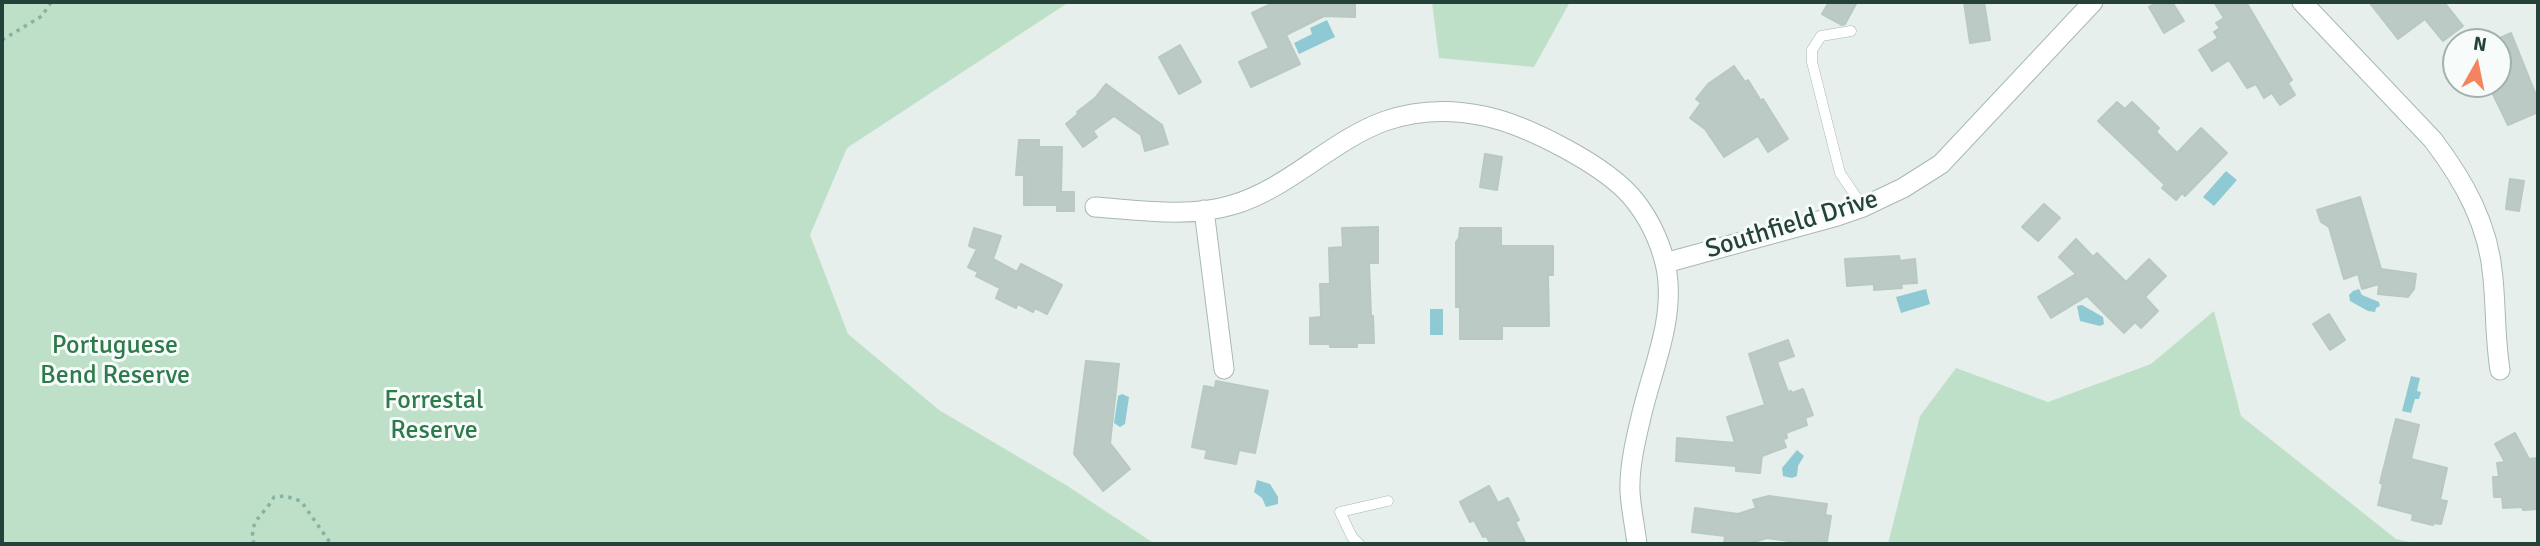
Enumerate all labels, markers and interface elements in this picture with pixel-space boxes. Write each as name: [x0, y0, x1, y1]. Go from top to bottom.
north arrow: [2442, 28, 2512, 98]
text: N: [2472, 31, 2488, 57]
street label: Southfield Drive: [1702, 184, 1882, 266]
park label: Portuguese Bend Reserve: [40, 330, 190, 392]
park label: Forrestal Reserve: [384, 385, 484, 446]

